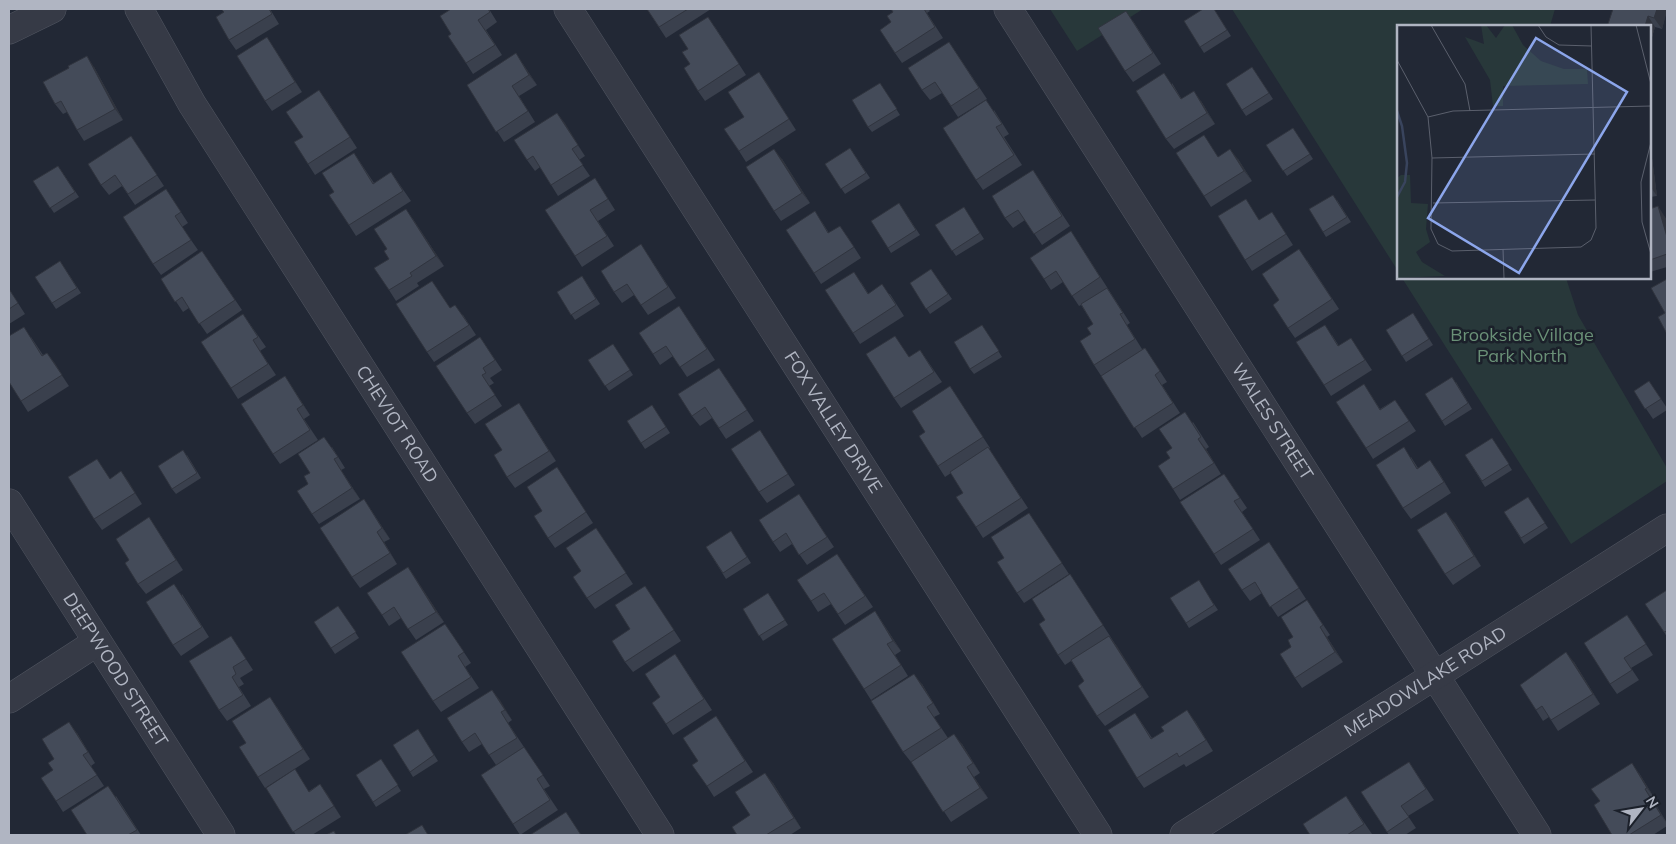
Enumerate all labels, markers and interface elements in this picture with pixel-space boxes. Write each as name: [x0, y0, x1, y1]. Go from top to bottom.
inset map: [1397, 25, 1651, 279]
park label: Brookside Village Park North: [1450, 323, 1594, 367]
street label: FOX VALLEY DRIVE: [780, 347, 888, 497]
street label: WALES STREET: [1227, 359, 1319, 484]
street label: CHEVIOT ROAD: [351, 361, 444, 487]
street label: DEEPWOOD STREET: [58, 588, 174, 751]
street label: MEADOWLAKE ROAD: [1339, 621, 1511, 741]
north arrow: [1616, 784, 1666, 834]
text: N: [1642, 793, 1663, 811]

